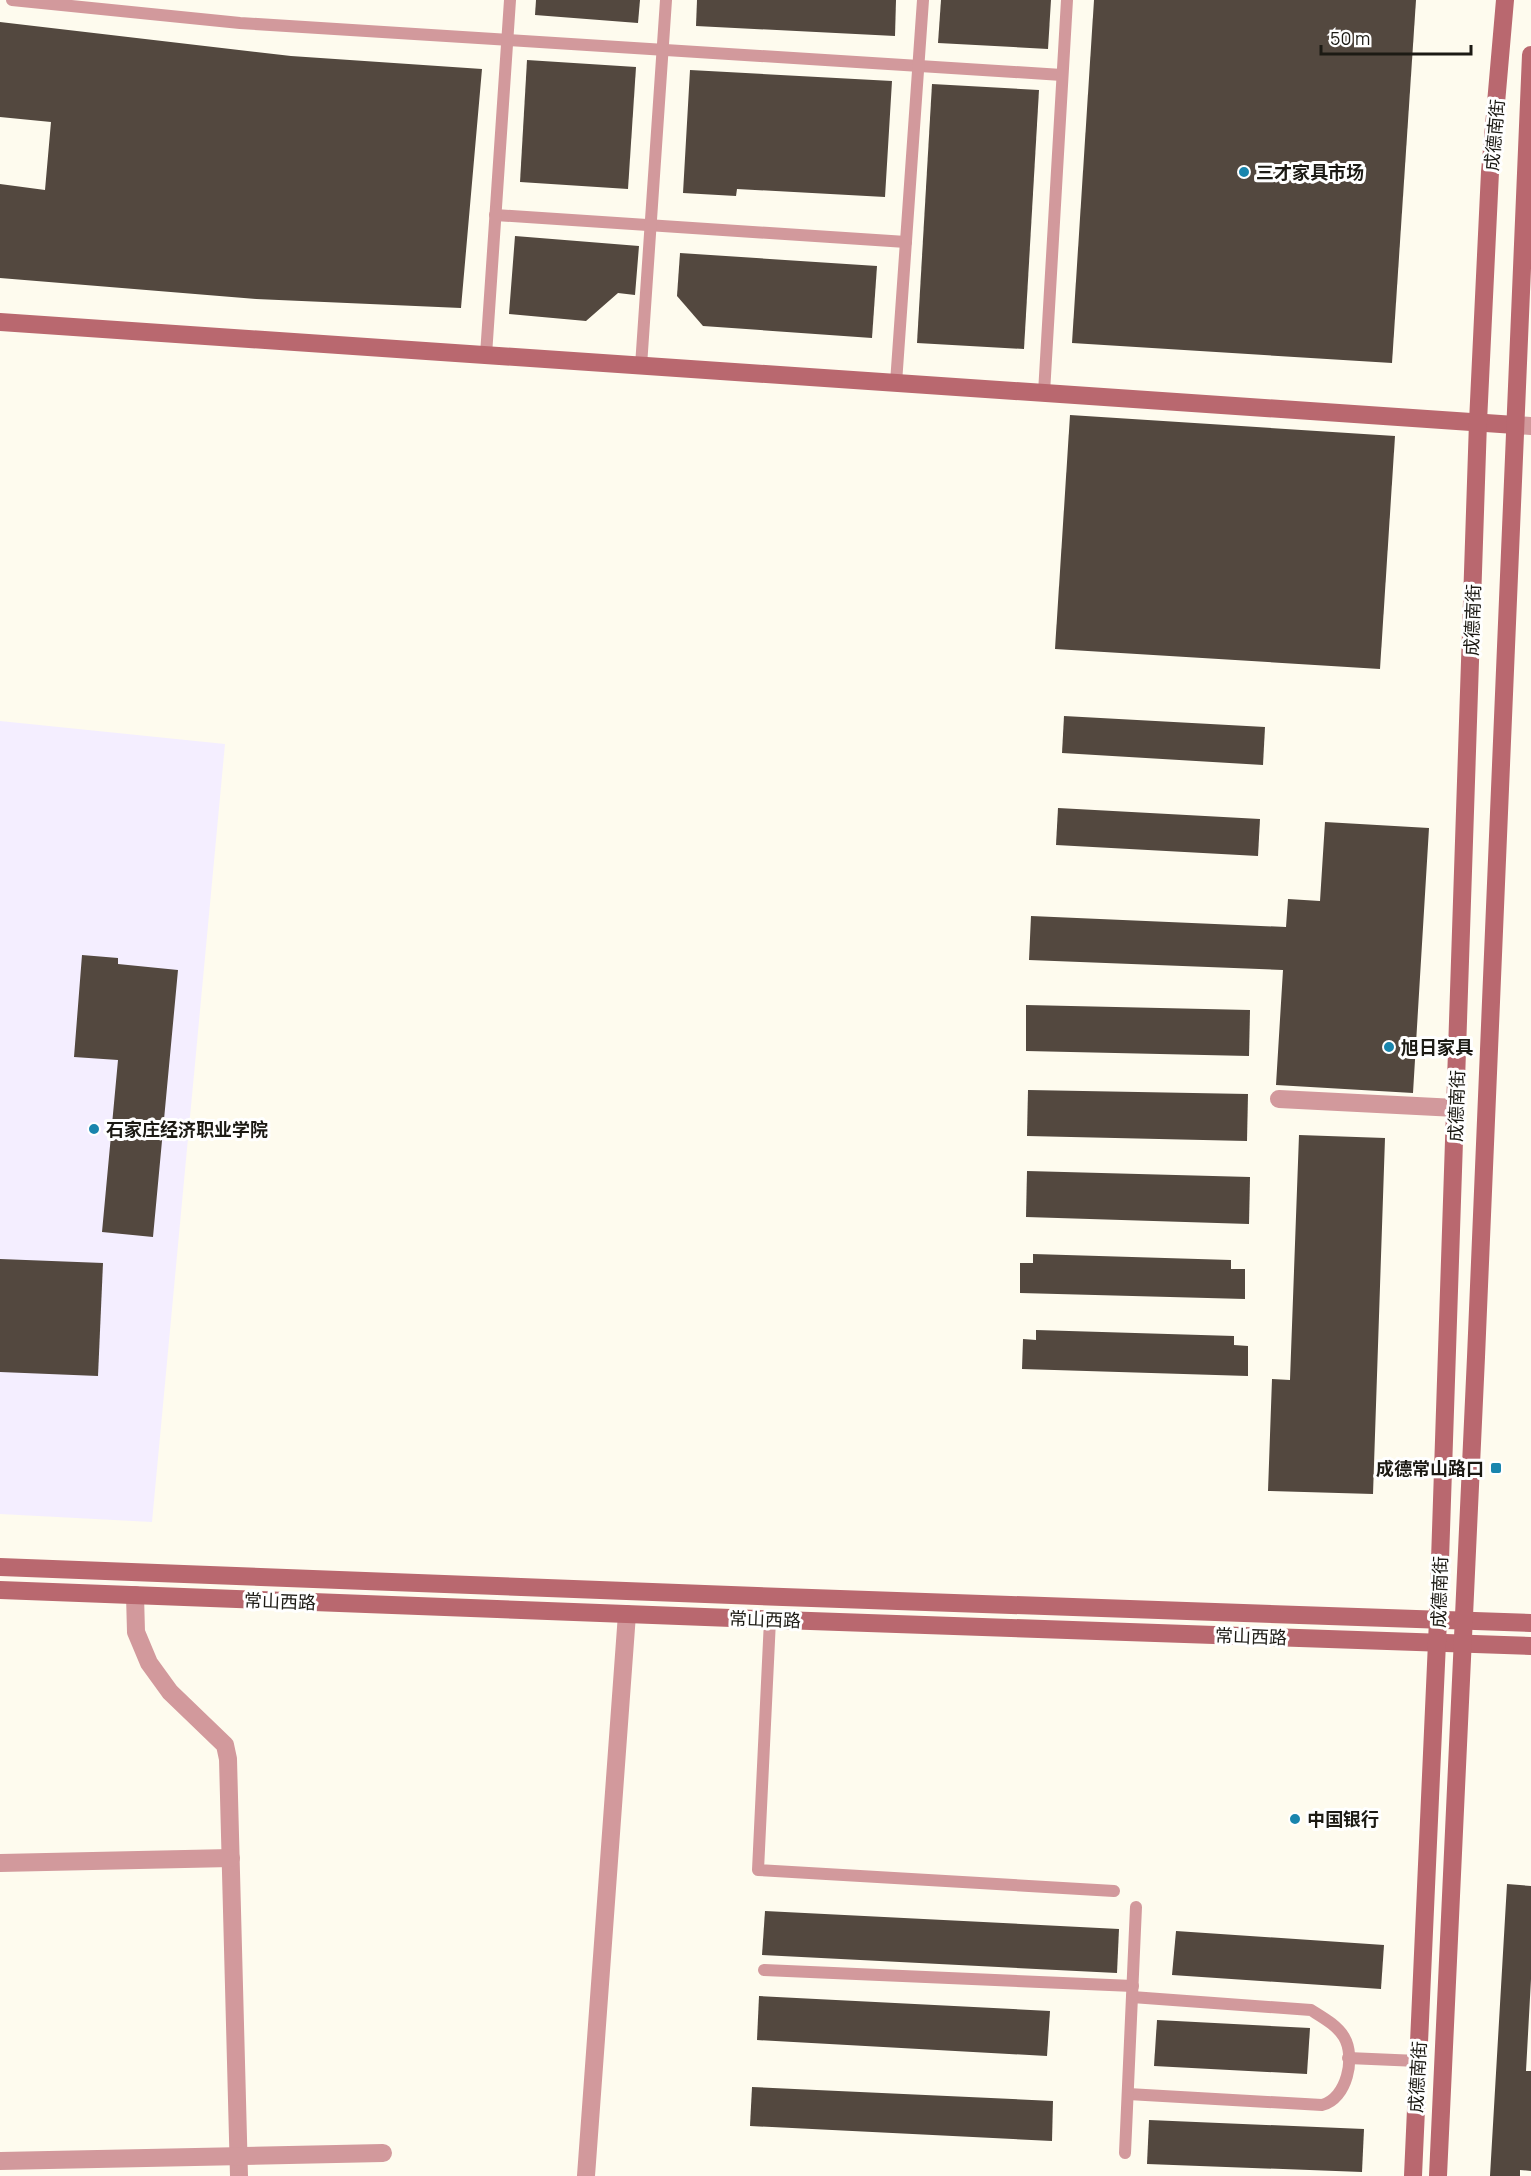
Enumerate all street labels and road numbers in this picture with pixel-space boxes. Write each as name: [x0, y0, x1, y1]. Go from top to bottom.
street label: 成德南街: [1479, 98, 1509, 172]
street label: 成德南街: [1459, 584, 1485, 656]
street label: 成德南街: [1443, 1070, 1469, 1142]
street label: 成德南街: [1426, 1556, 1452, 1628]
street label: 常山西路: [244, 1588, 316, 1614]
street label: 常山西路: [729, 1606, 801, 1632]
street label: 常山西路: [1215, 1623, 1287, 1649]
street label: 成德南街: [1403, 2040, 1431, 2114]

